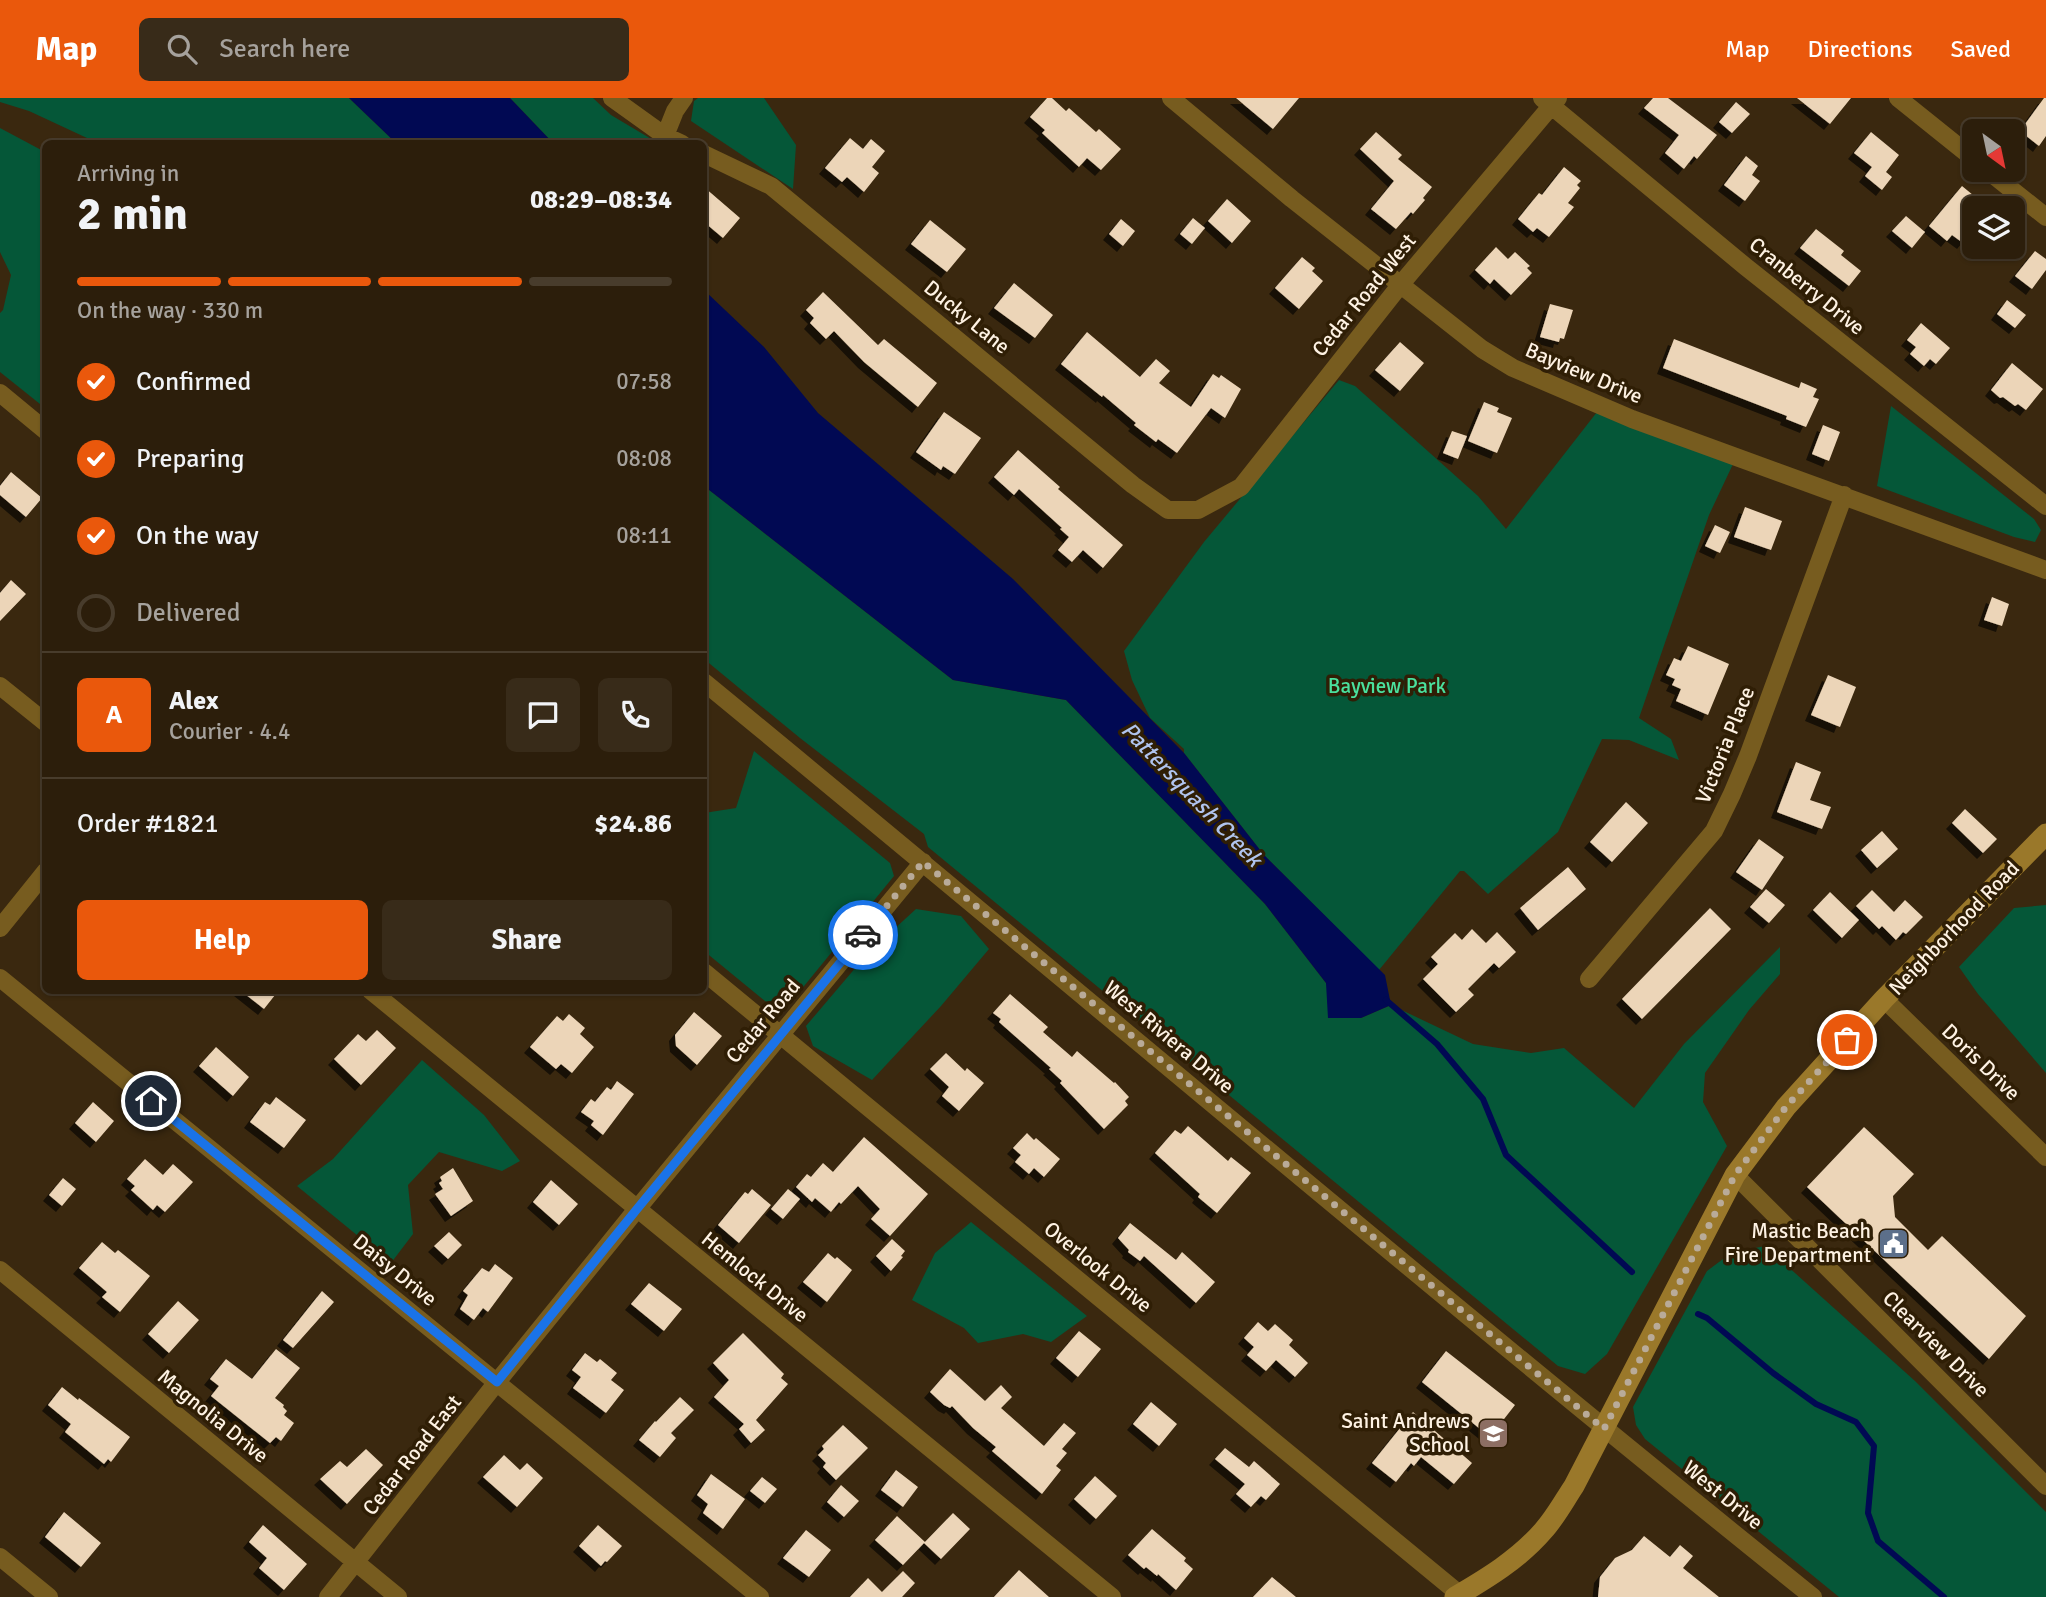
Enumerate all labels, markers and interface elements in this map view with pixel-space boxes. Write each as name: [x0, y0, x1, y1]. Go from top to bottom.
search box: [139, 18, 629, 81]
text: Map: [35, 29, 97, 70]
icon: search: [163, 30, 201, 68]
text: Search here: [219, 33, 350, 65]
text: Map: [1725, 34, 1770, 64]
text: Directions: [1808, 34, 1913, 64]
text: Saved: [1951, 34, 2011, 64]
north arrow: [1962, 119, 2025, 182]
map controls: [1962, 119, 2025, 259]
text: Arriving in: [77, 159, 179, 188]
text: 08:29–08:34: [530, 184, 672, 216]
text: 2 min: [77, 186, 188, 242]
button: layers: [1962, 196, 2025, 259]
street label: Cedar Road West: [1306, 228, 1422, 362]
street label: Cranberry Drive: [1744, 231, 1870, 341]
street label: Ducky Lane: [919, 274, 1015, 360]
text: On the way · 330 m: [77, 296, 263, 325]
street label: Bayview Drive: [1521, 337, 1647, 409]
icon: check: [77, 363, 115, 401]
text: Confirmed: [136, 366, 251, 398]
text: 07:58: [616, 367, 672, 396]
icon: check: [77, 440, 115, 478]
text: Preparing: [136, 443, 244, 475]
text: 08:08: [616, 444, 672, 473]
icon: check: [77, 517, 115, 555]
text: On the way: [136, 520, 259, 552]
text: 08:11: [616, 521, 672, 550]
text: Delivered: [136, 597, 241, 629]
park label: Bayview Park: [1328, 673, 1447, 699]
button: chat: [506, 678, 580, 752]
button: phone: [598, 678, 672, 752]
street label: Victoria Place: [1690, 683, 1760, 807]
text: Alex: [169, 685, 219, 717]
text: A: [106, 699, 122, 731]
water label: Pattersquash Creek: [1115, 716, 1270, 875]
text: Courier · 4.4: [169, 717, 290, 746]
text: Order #1821: [77, 808, 218, 840]
text: $24.86: [594, 808, 672, 840]
street label: Neighborhood Road: [1883, 855, 2025, 1001]
button: Help: [77, 900, 368, 980]
button: Share: [382, 900, 672, 980]
courier: [828, 900, 898, 970]
icon: car: [844, 916, 882, 954]
street label: Cedar Road: [720, 974, 806, 1068]
street label: West Riviera Drive: [1099, 975, 1239, 1099]
pin: [1817, 1010, 1877, 1070]
street label: Doris Drive: [1936, 1018, 2026, 1106]
icon: bag: [1828, 1021, 1866, 1059]
pin: [121, 1071, 181, 1131]
icon: home: [132, 1082, 170, 1120]
street label: Overlook Drive: [1039, 1216, 1157, 1318]
place label: Mastic Beach Fire Department: [1724, 1218, 1871, 1268]
street label: Hemlock Drive: [696, 1226, 814, 1328]
public building icon: Mastic Beach Fire Department: [1877, 1226, 1911, 1260]
street label: Daisy Drive: [348, 1228, 442, 1312]
street label: Clearview Drive: [1877, 1285, 1995, 1403]
street label: Magnolia Drive: [152, 1363, 274, 1469]
street label: Cedar Road East: [357, 1390, 467, 1520]
place label: Saint Andrews School: [1341, 1408, 1470, 1458]
school or university icon: Saint Andrews School: [1476, 1416, 1510, 1450]
street label: West Drive: [1678, 1455, 1768, 1535]

